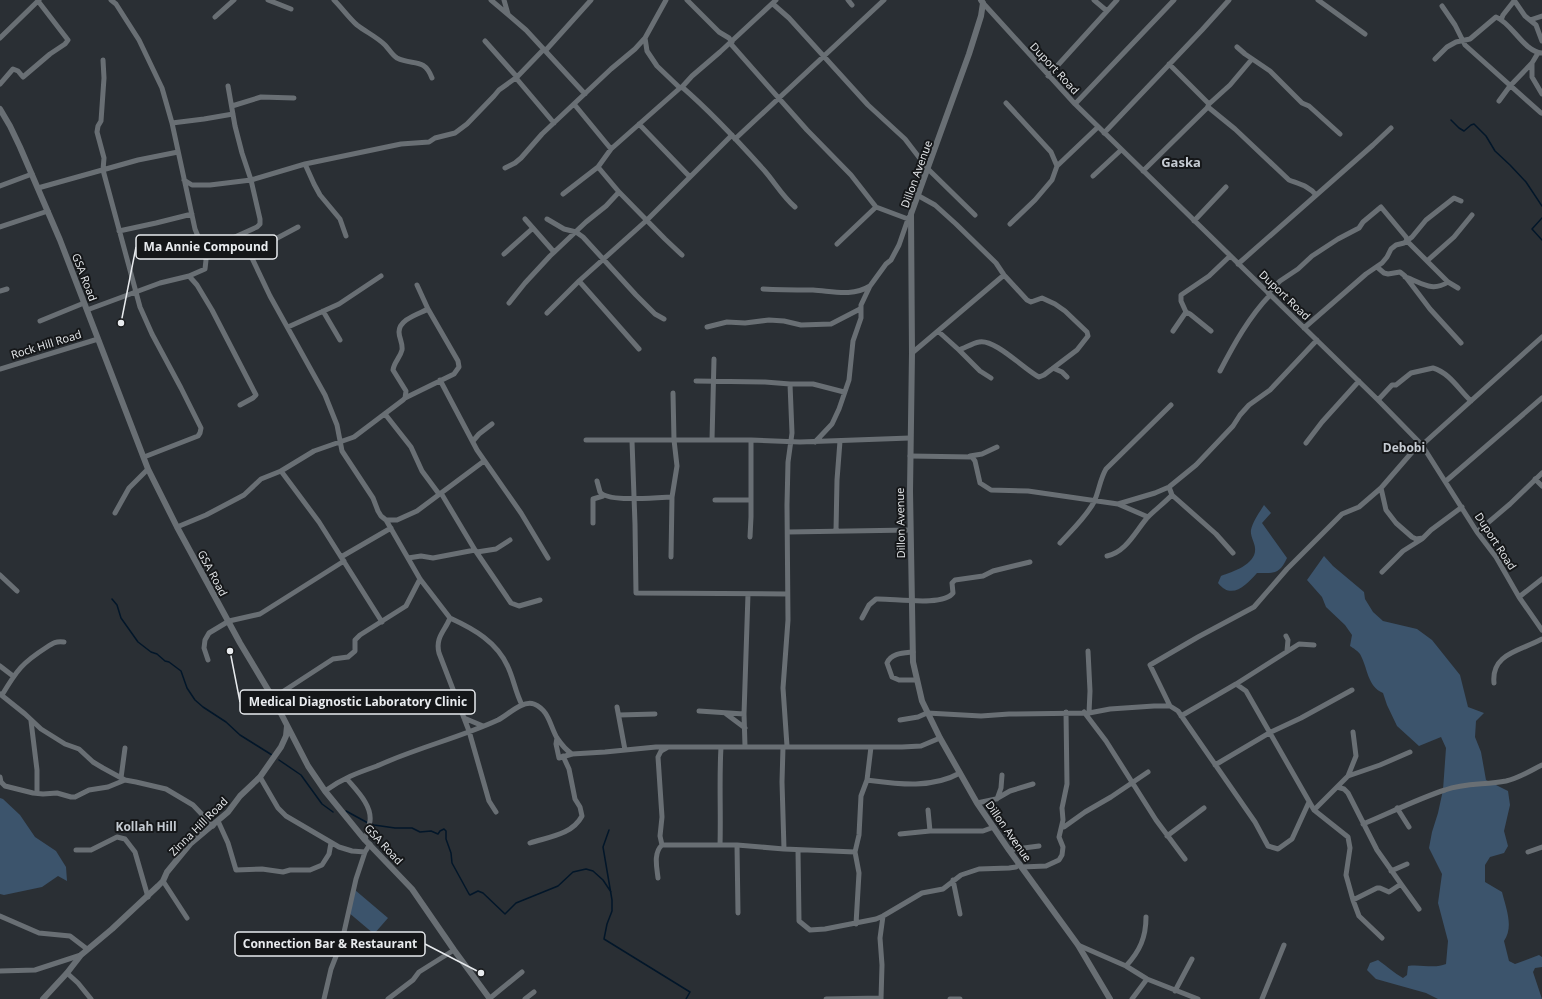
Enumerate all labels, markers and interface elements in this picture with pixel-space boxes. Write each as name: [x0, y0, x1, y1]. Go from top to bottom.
street label: Duport Road: [1027, 39, 1083, 97]
street label: Dillon Avenue: [897, 138, 935, 210]
district label: Gaska: [1161, 153, 1201, 171]
callout: Ma Annie Compound: [136, 235, 277, 259]
text: Ma Annie Compound: [144, 238, 268, 255]
street label: GSA Road: [69, 251, 101, 303]
street label: Duport Road: [1256, 267, 1314, 323]
street label: Rock Hill Road: [9, 326, 83, 362]
district label: Debobi: [1383, 439, 1425, 456]
street label: Dillon Avenue: [892, 487, 908, 559]
street label: Duport Road: [1472, 509, 1520, 573]
street label: GSA Road: [195, 547, 231, 599]
callout: Medical Diagnostic Laboratory Clinic: [240, 690, 475, 714]
text: Medical Diagnostic Laboratory Clinic: [249, 693, 467, 710]
street label: Zinna Hill Road: [165, 793, 231, 859]
street label: Dillon Avenue: [983, 798, 1035, 864]
district label: Kollah Hill: [115, 818, 177, 835]
street label: GSA Road: [361, 821, 407, 867]
callout: Connection Bar & Restaurant: [235, 932, 425, 956]
text: Connection Bar & Restaurant: [243, 935, 417, 952]

